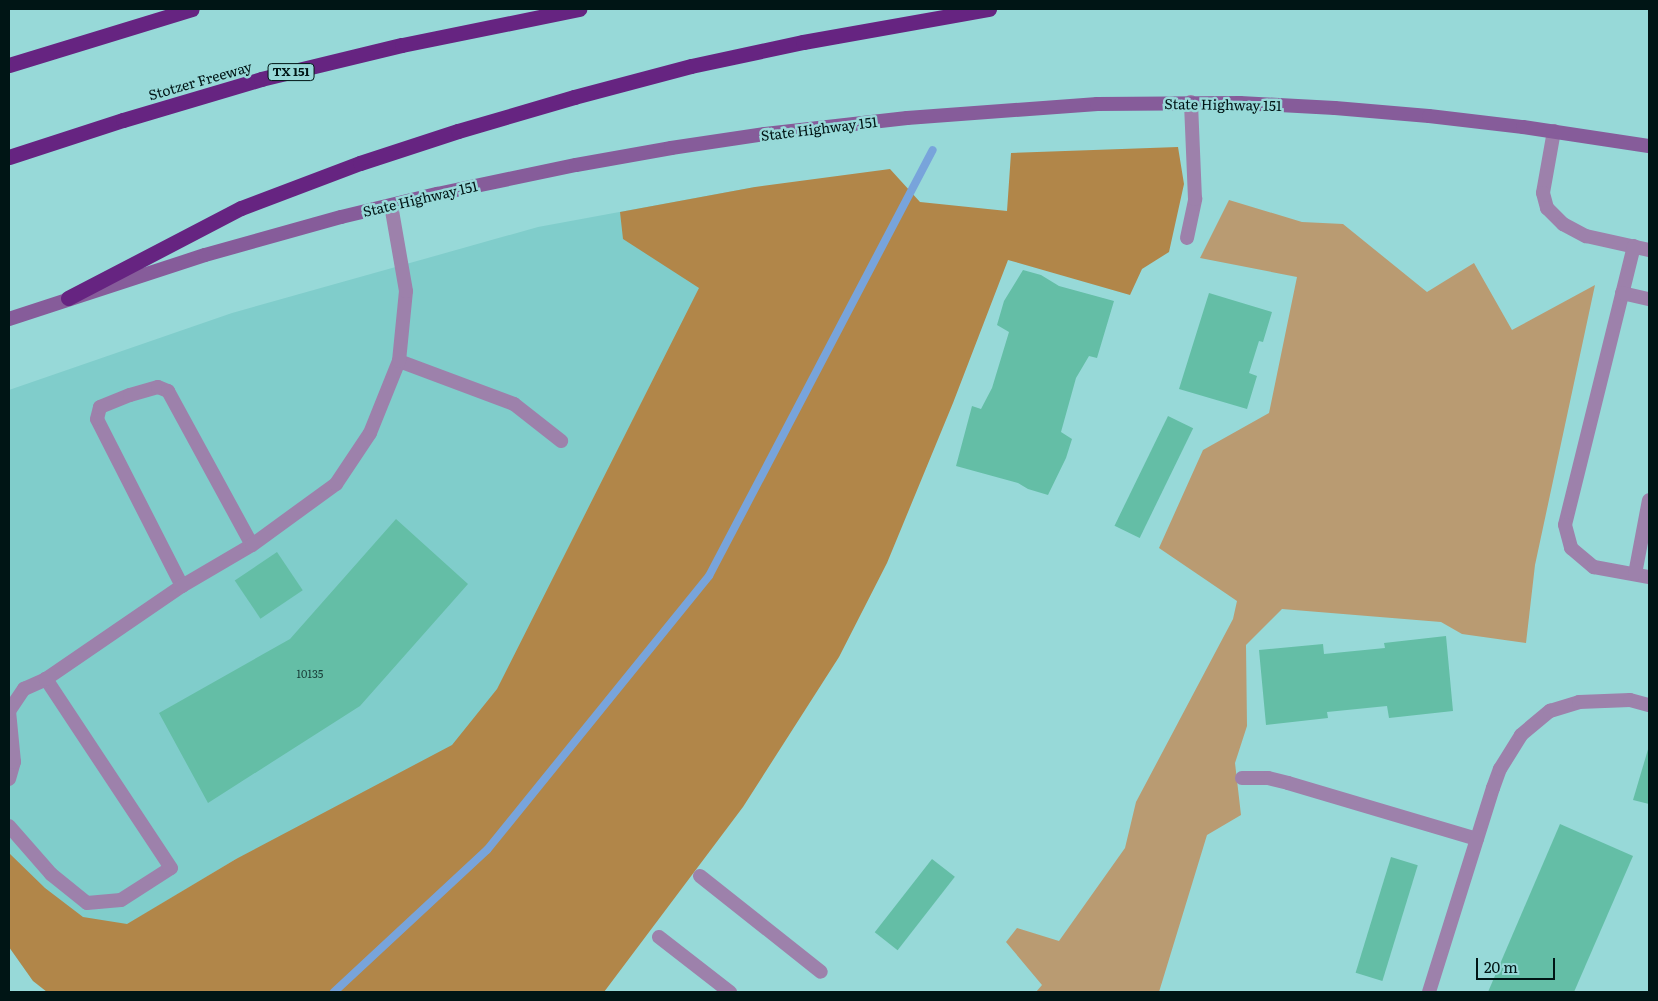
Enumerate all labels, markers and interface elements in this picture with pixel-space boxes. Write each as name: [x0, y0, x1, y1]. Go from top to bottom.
street label: Stotzer Freeway: [146, 57, 254, 103]
road number: TX 151: [267, 62, 315, 82]
street label: State Highway 151: [1164, 95, 1282, 113]
street label: State Highway 151: [760, 113, 878, 143]
street label: State Highway 151: [361, 177, 479, 219]
house number: 10135: [297, 666, 323, 680]
scale bar: [1478, 948, 1557, 980]
text: 20 m: [1484, 955, 1518, 978]

